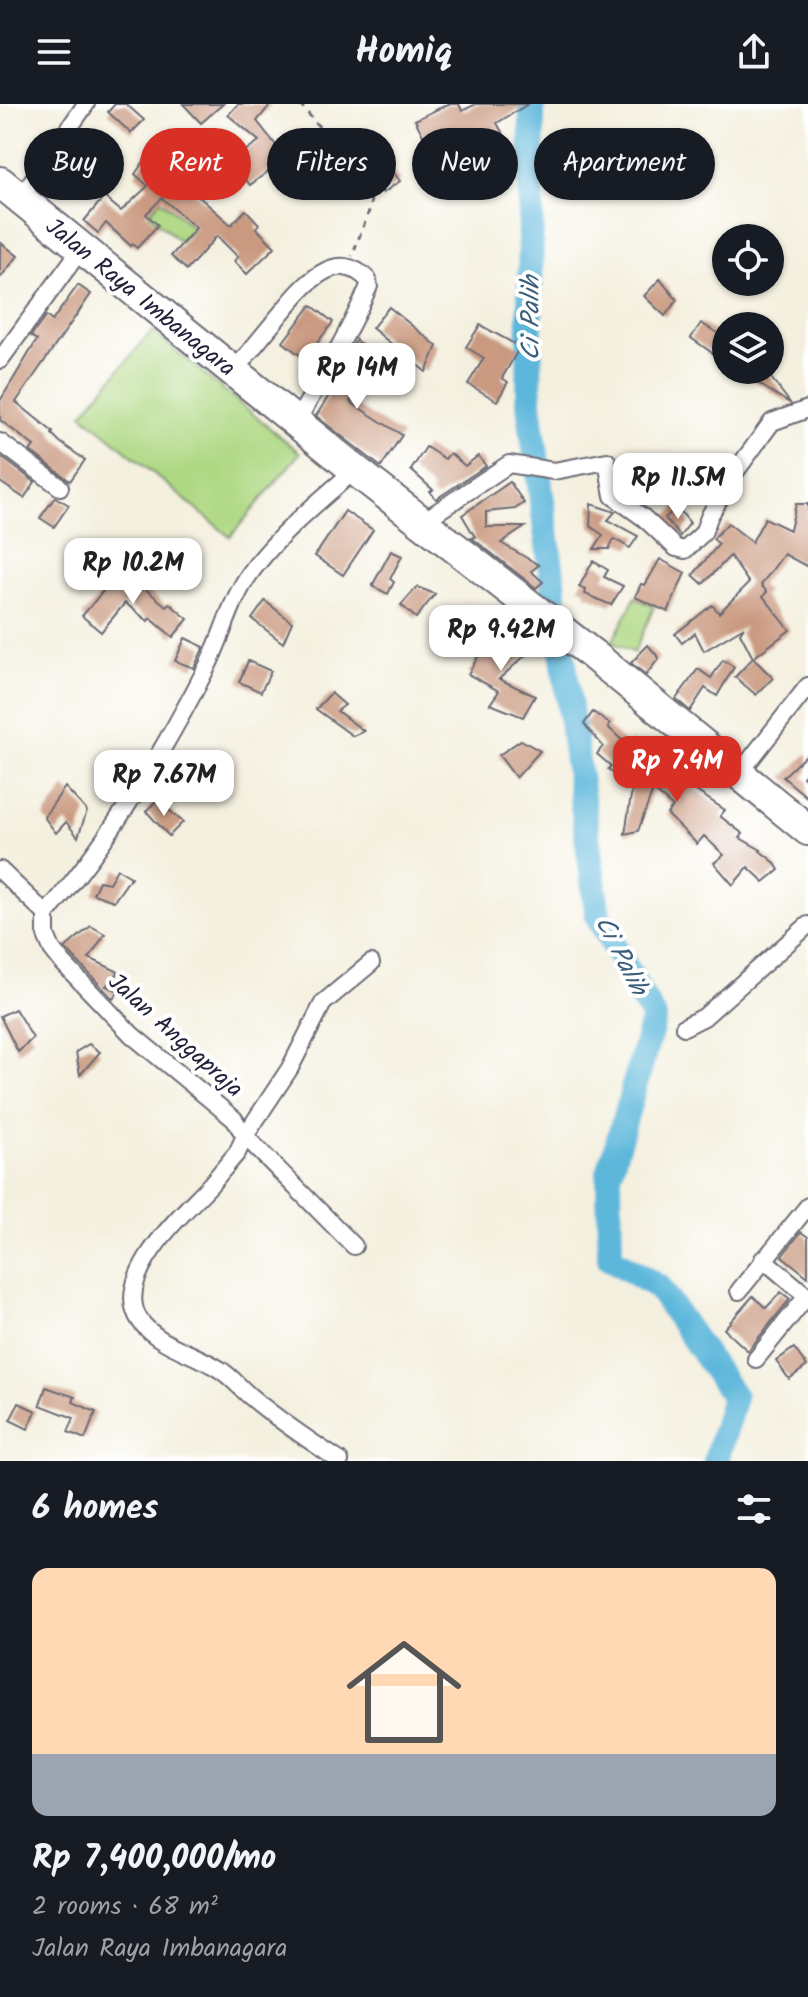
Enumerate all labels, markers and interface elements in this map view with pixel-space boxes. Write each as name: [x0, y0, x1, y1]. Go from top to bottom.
text: Homiq: [355, 24, 453, 81]
icon: menu: [32, 30, 76, 74]
icon: share: [732, 30, 776, 74]
chip: Buy: [24, 128, 124, 200]
chip: Rent: [140, 128, 251, 200]
chip: Filters: [267, 128, 396, 200]
chip: New: [412, 128, 518, 200]
chip: Apartment: [534, 128, 715, 200]
street label: Jalan Raya Imbanagara: [36, 209, 244, 388]
map controls: [712, 224, 784, 384]
button: locate: [712, 224, 784, 296]
water label: Ci Palih: [511, 273, 553, 361]
button: layers: [712, 312, 784, 384]
pin: Rp 14M: [292, 343, 422, 411]
text: Rp 14M: [316, 348, 398, 390]
pin: Rp 11.5M: [595, 453, 761, 521]
text: Rp 11.5M: [631, 458, 725, 500]
pin: Rp 10.2M: [50, 538, 216, 606]
text: Rp 10.2M: [82, 543, 184, 585]
pin: Rp 9.42M: [418, 605, 584, 673]
text: Rp 9.42M: [447, 610, 555, 652]
pin: Rp 7.4M: [603, 736, 751, 804]
text: Rp 7.4M: [631, 741, 723, 783]
pin: Rp 7.67M: [81, 750, 247, 818]
text: Rp 7.67M: [112, 755, 216, 797]
water label: Ci Palih: [582, 909, 659, 1005]
street label: Jalan Anggapraja: [98, 964, 252, 1108]
text: 6 homes: [32, 1482, 158, 1536]
icon: filters: [732, 1487, 776, 1531]
icon: home: [332, 1620, 476, 1764]
text: Rp 7,400,000/mo: [32, 1832, 276, 1886]
text: 2 rooms · 68 m²: [32, 1886, 218, 1928]
text: Jalan Raya Imbanagara: [32, 1928, 287, 1970]

